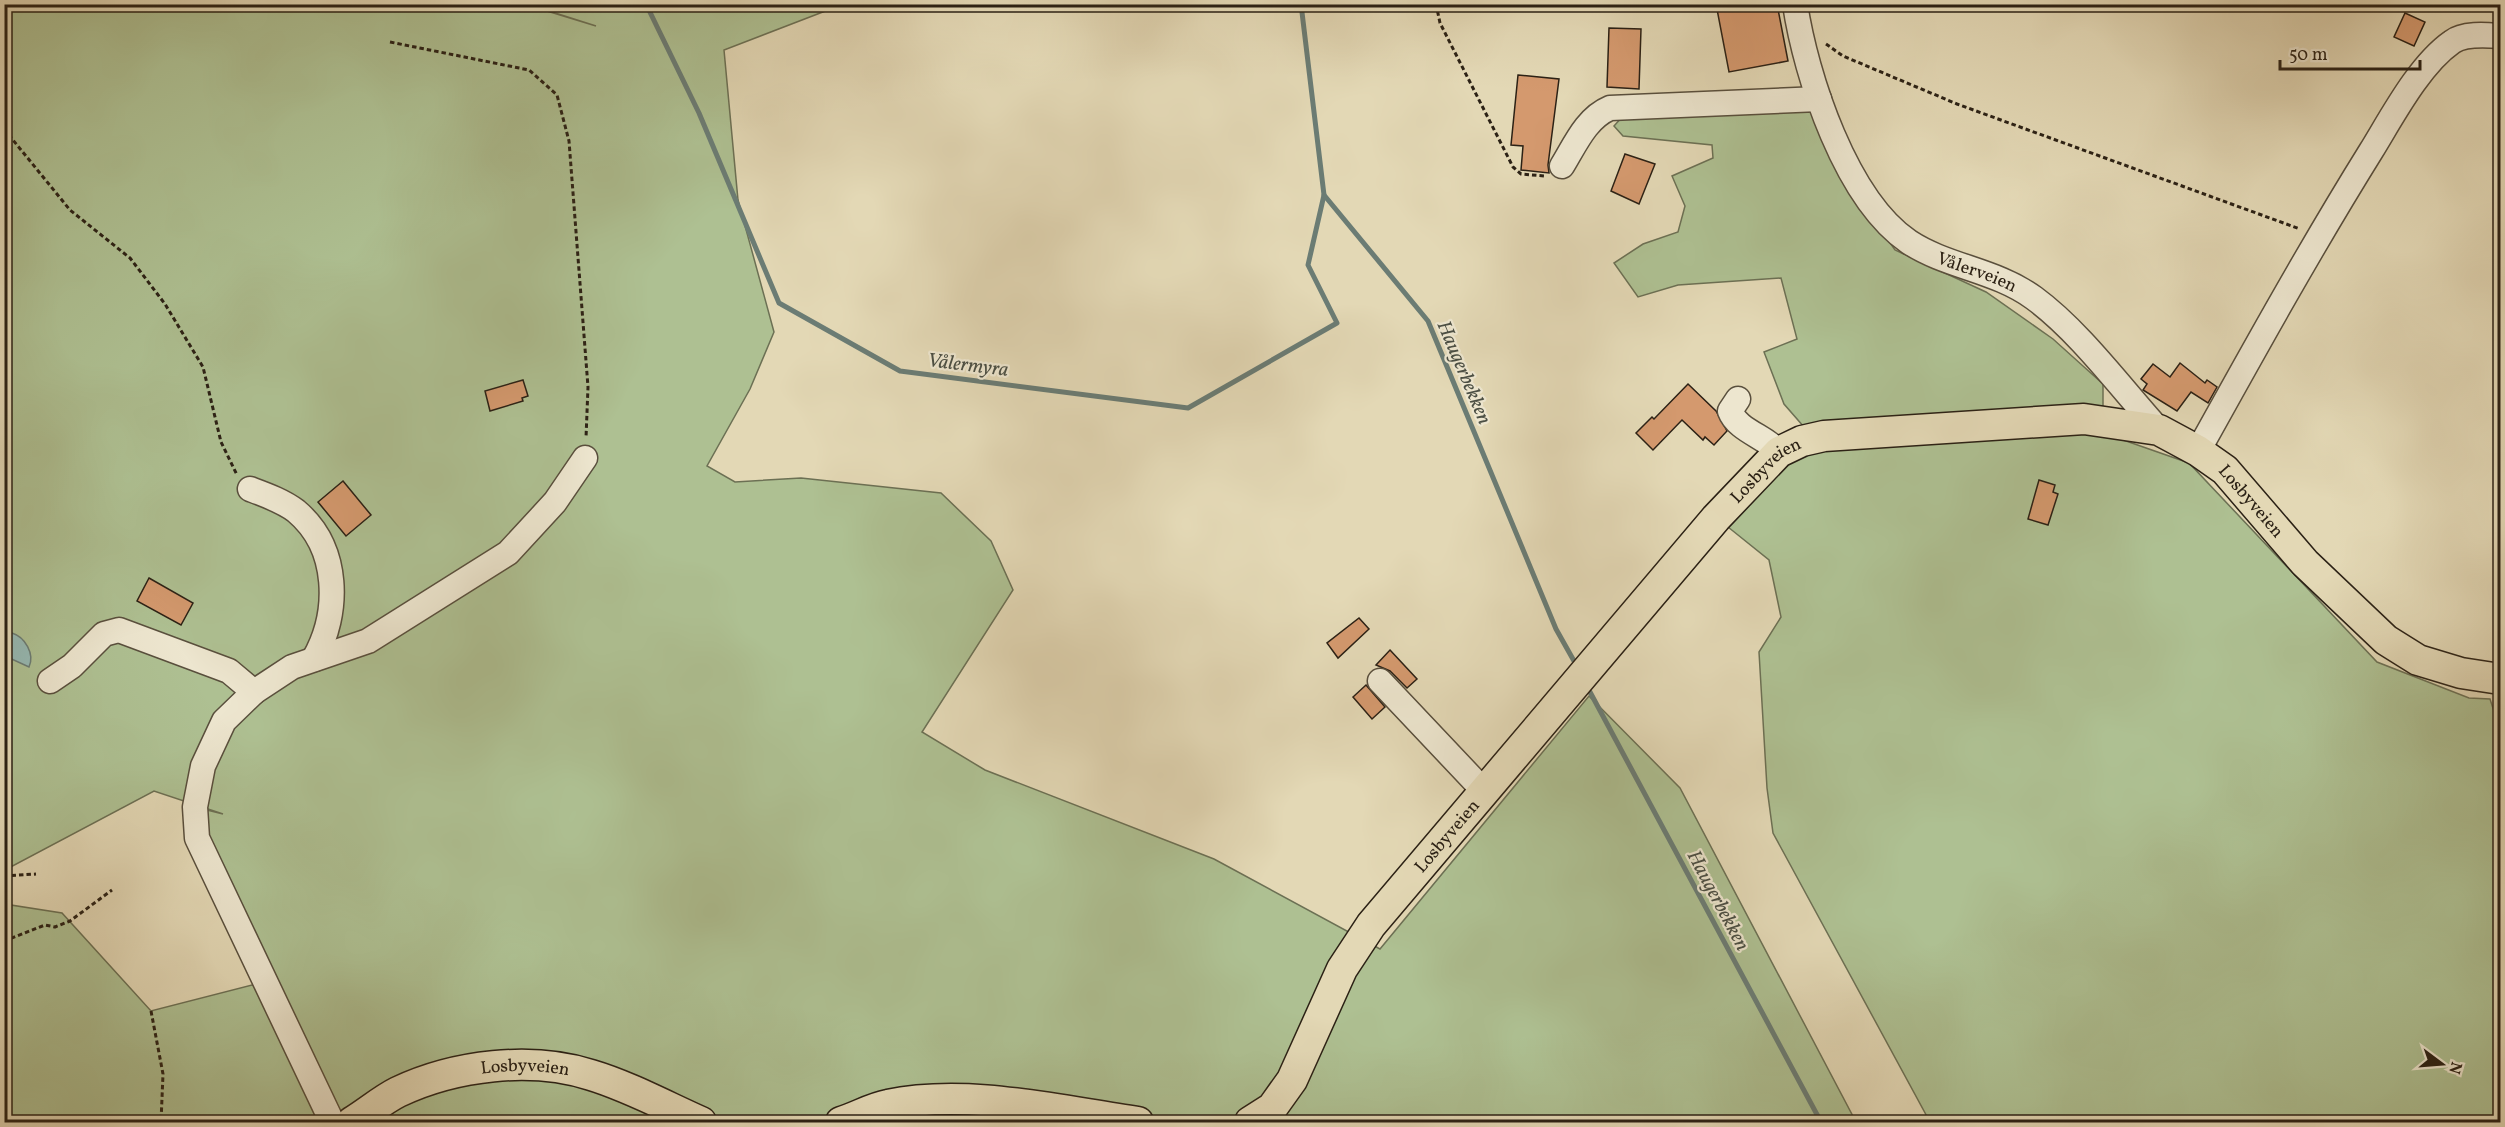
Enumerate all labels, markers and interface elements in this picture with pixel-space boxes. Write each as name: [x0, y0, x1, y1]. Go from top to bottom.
scale bar: [2280, 33, 2420, 71]
text: 50 m: [2289, 43, 2328, 68]
street label: Vålerveien: [1933, 247, 2021, 299]
water label: Haugerbekken: [1429, 317, 1498, 429]
water label: Vålermyra: [926, 347, 1010, 385]
street label: Losbyveien: [1725, 432, 1806, 510]
street label: Losbyveien: [2212, 460, 2289, 544]
street label: Losbyveien: [1409, 794, 1486, 879]
water label: Haugerbekken: [1679, 846, 1755, 956]
north arrow: [2412, 1034, 2472, 1094]
street label: Losbyveien: [479, 1054, 572, 1083]
text: N: [2442, 1059, 2467, 1077]

